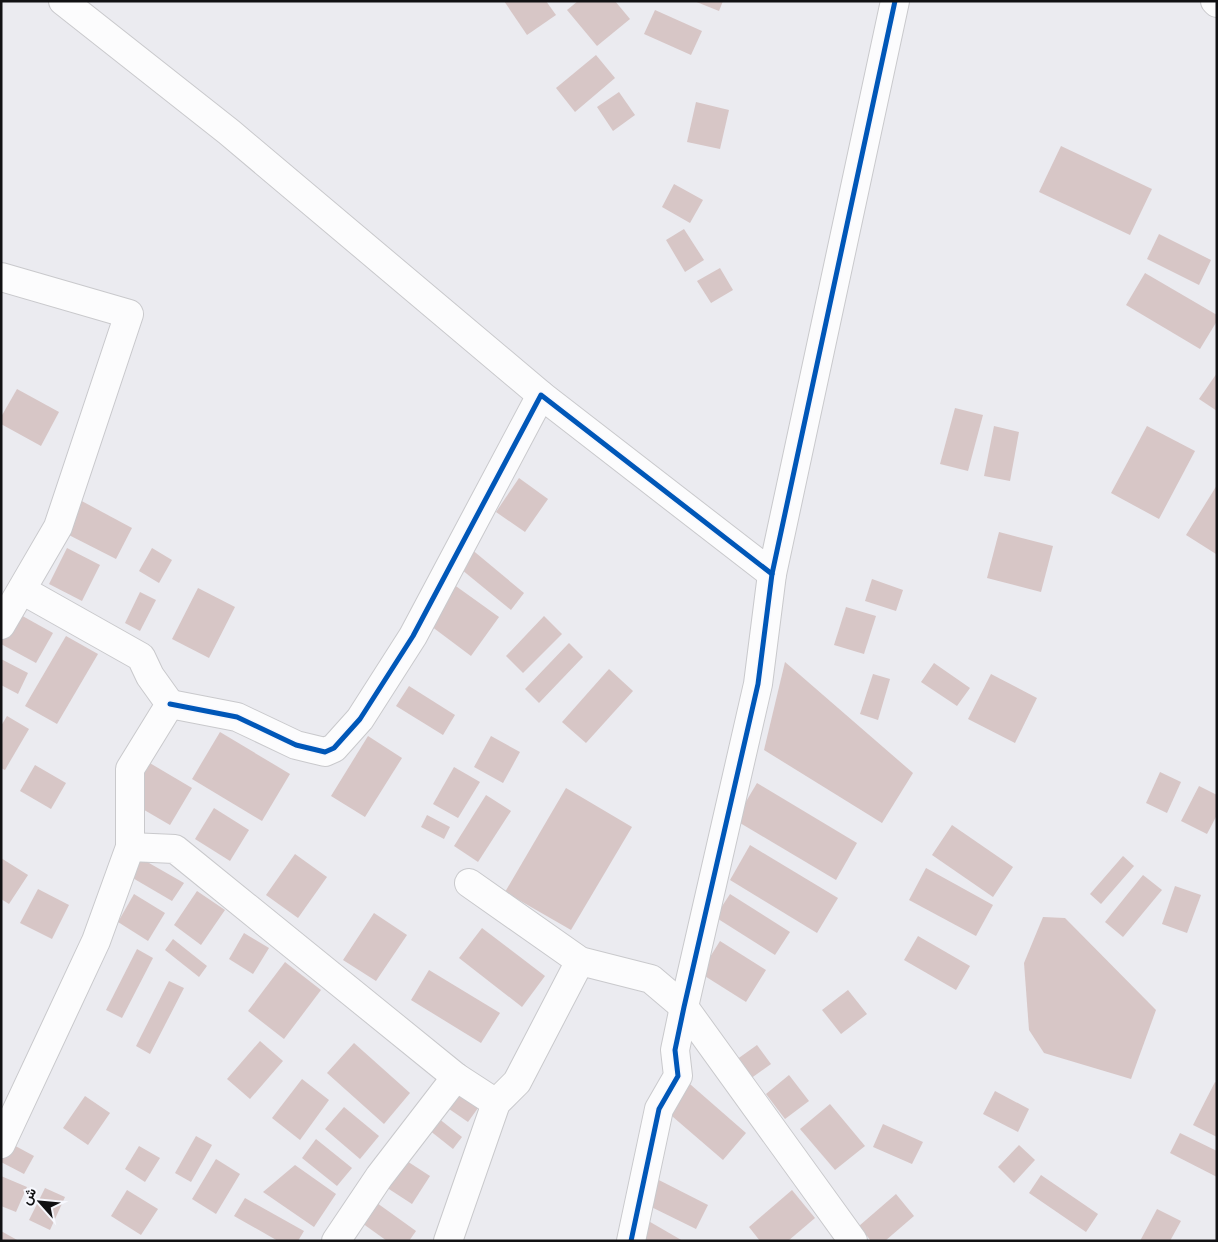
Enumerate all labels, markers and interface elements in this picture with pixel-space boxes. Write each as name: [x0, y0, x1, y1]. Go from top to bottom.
north arrow: [15, 1177, 65, 1227]
text: ش: [17, 1184, 40, 1208]

